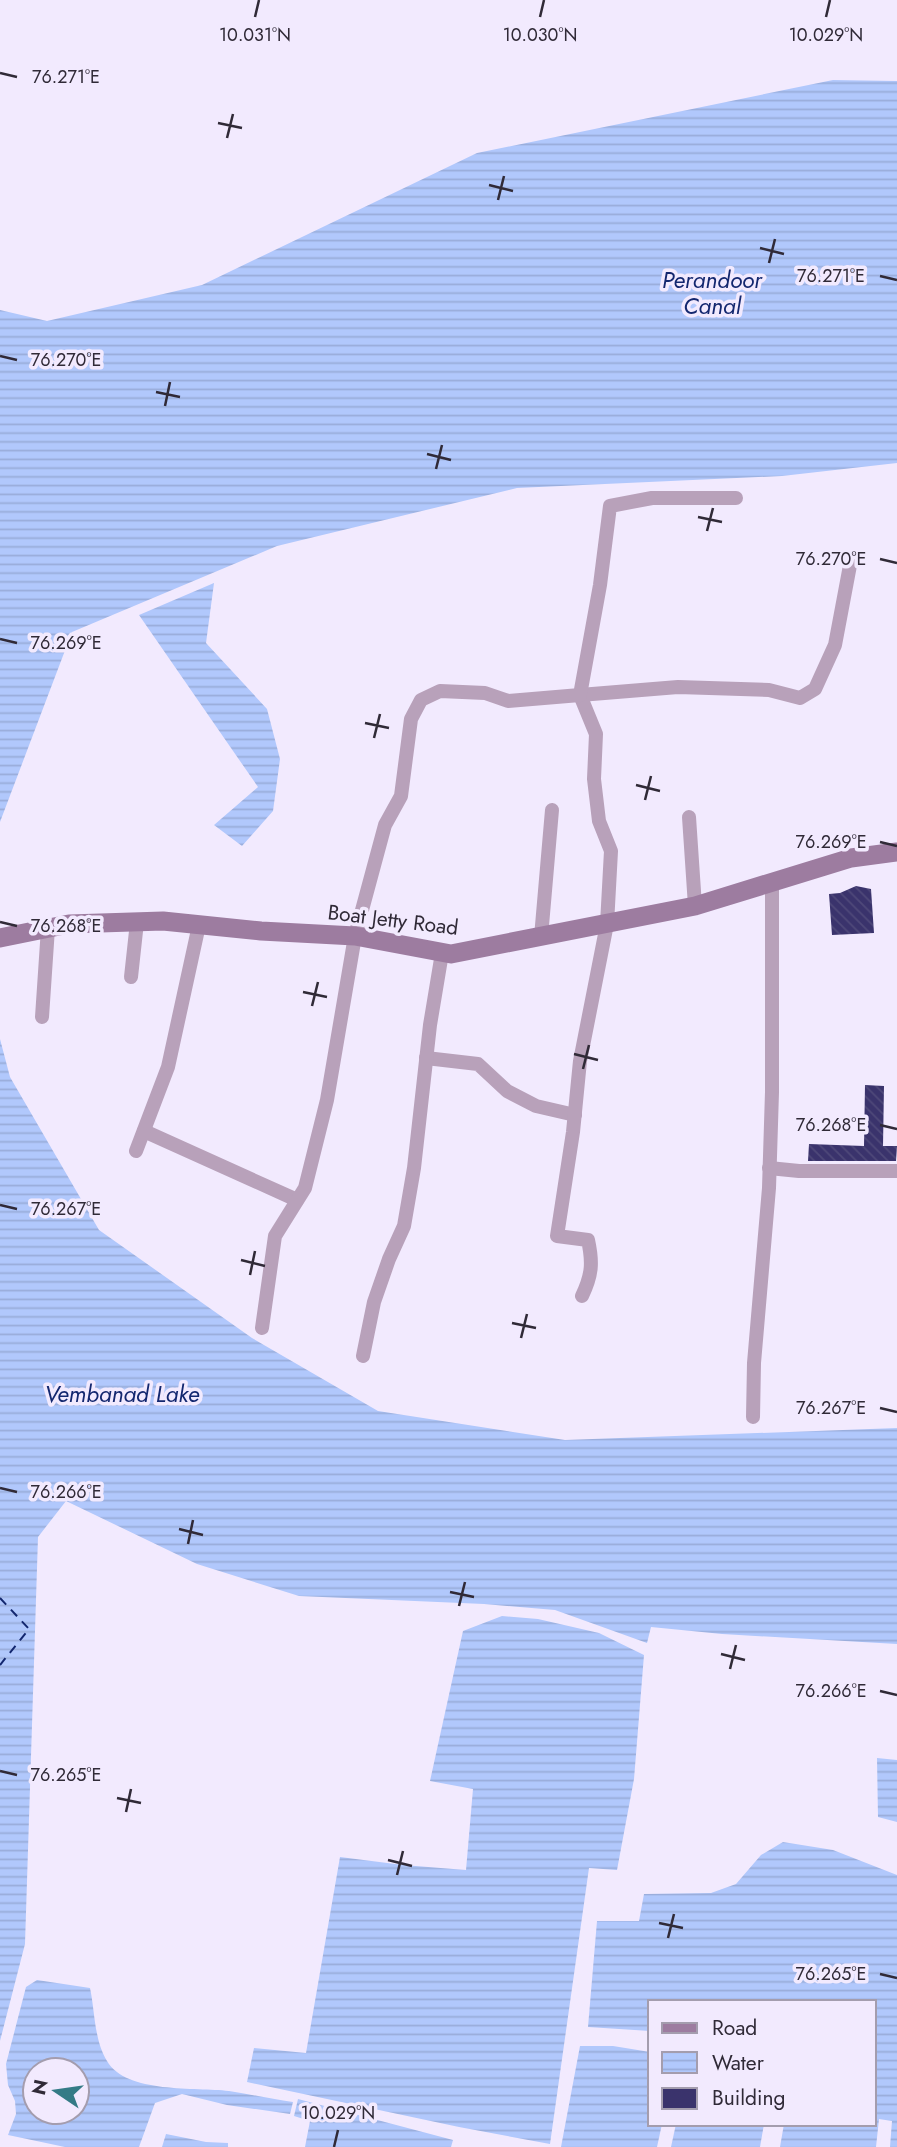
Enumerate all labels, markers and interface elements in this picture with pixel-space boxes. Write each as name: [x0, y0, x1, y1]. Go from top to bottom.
text: 10.031°N: [219, 22, 291, 48]
text: 10.030°N: [503, 22, 577, 48]
text: 10.029°N: [789, 22, 863, 48]
text: 76.271°E: [32, 64, 100, 90]
water label: Perandoor Canal: [662, 263, 763, 323]
text: 76.271°E: [797, 263, 865, 289]
text: 76.270°E: [31, 347, 101, 373]
text: 76.270°E: [796, 546, 866, 572]
text: 76.269°E: [30, 630, 102, 656]
text: 76.269°E: [795, 829, 867, 855]
street label: Boat Jetty Road: [326, 897, 460, 943]
text: 76.268°E: [31, 913, 101, 939]
text: 76.268°E: [796, 1112, 866, 1138]
text: 76.267°E: [31, 1196, 101, 1222]
water label: Vembanad Lake: [44, 1377, 200, 1411]
text: 76.267°E: [796, 1395, 866, 1421]
text: 76.266°E: [30, 1479, 102, 1505]
text: 76.266°E: [795, 1678, 867, 1704]
text: 76.265°E: [31, 1762, 101, 1788]
text: 76.265°E: [796, 1961, 866, 1987]
legend: [648, 2000, 876, 2126]
text: Road: [712, 2013, 757, 2043]
text: Water: [712, 2048, 765, 2078]
north arrow: [21, 2056, 91, 2126]
text: N: [25, 2077, 55, 2098]
text: Building: [712, 2083, 785, 2113]
text: 10.029°N: [301, 2100, 375, 2126]

